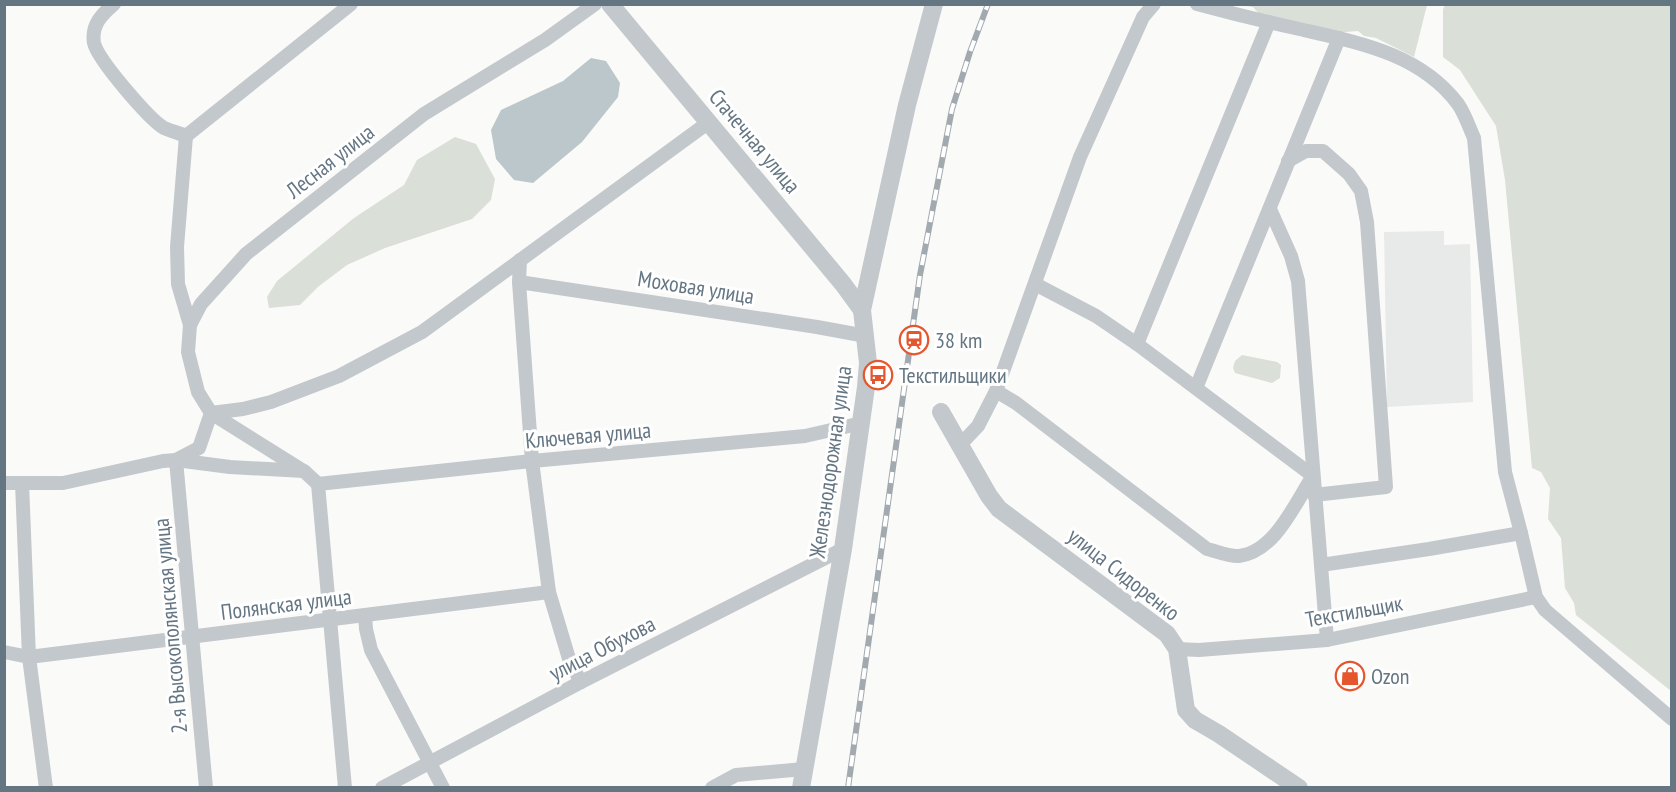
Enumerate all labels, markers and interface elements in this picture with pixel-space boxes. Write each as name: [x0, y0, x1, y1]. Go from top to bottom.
street label: Стачечная улица: [703, 83, 807, 199]
street label: Лесная улица: [279, 118, 380, 205]
street label: Моховая улица: [636, 264, 756, 310]
station icon: 38 km: [898, 324, 930, 356]
place label: 38 km: [935, 326, 982, 354]
bus stop icon: Текстильщики: [862, 359, 894, 391]
place label: Текстильщики: [899, 361, 1007, 389]
street label: Железнодорожная улица: [803, 364, 857, 561]
street label: Ключевая улица: [524, 416, 652, 454]
street label: 2-я Высокополянская улица: [147, 517, 193, 735]
street label: улица Сидоренко: [1062, 521, 1186, 627]
street label: Полянская улица: [219, 582, 353, 626]
street label: Текстильщик: [1303, 589, 1405, 633]
street label: улица Обухова: [544, 609, 660, 687]
shop icon: Ozon: [1334, 660, 1366, 692]
place label: Ozon: [1371, 662, 1410, 690]

